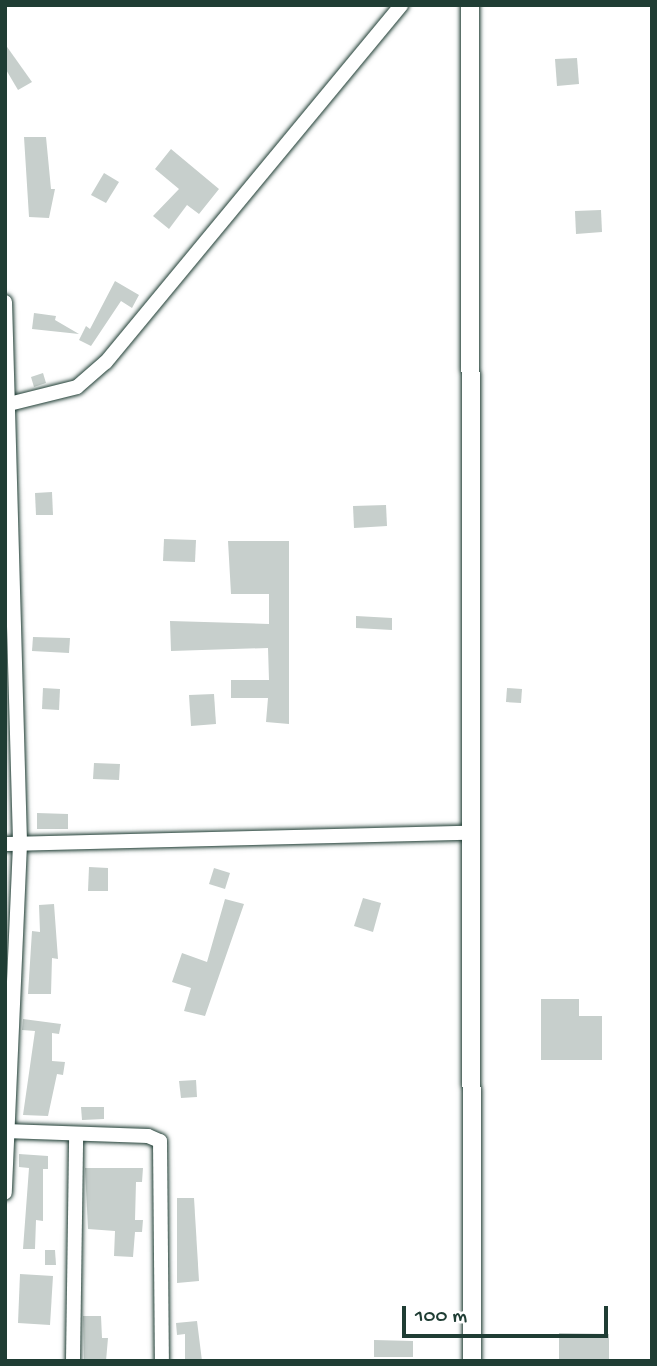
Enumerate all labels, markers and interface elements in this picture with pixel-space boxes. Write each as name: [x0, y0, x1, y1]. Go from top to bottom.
scale bar: [405, 1292, 612, 1336]
text: 100 m: [415, 1305, 467, 1330]

